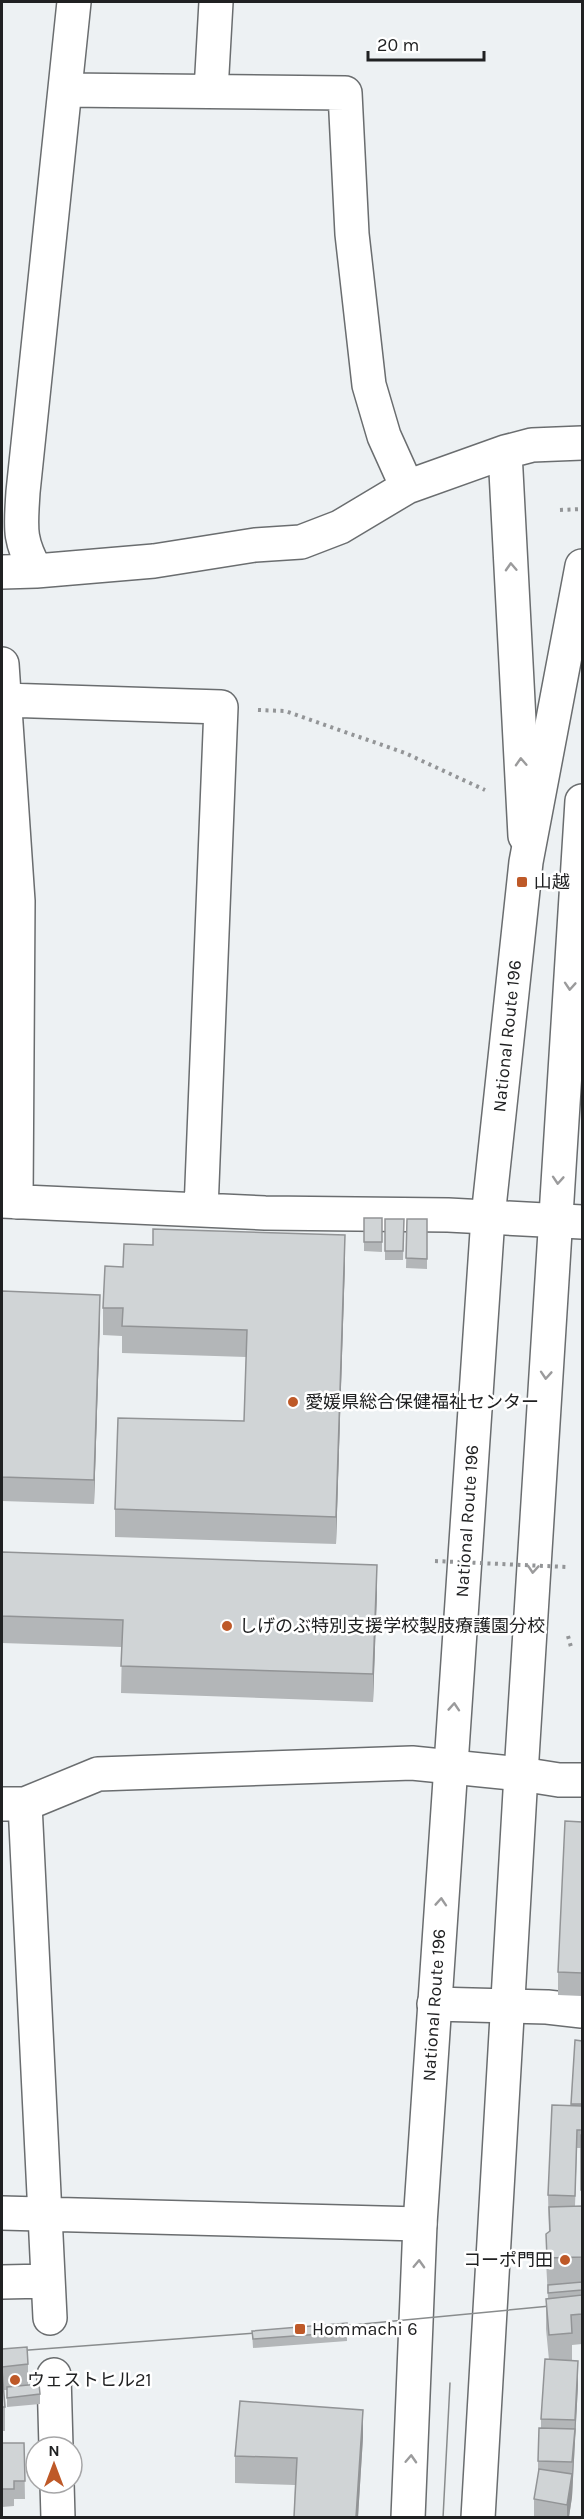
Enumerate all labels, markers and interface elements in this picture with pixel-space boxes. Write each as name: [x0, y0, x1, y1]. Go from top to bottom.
scale bar: [368, 24, 484, 62]
text: 20 m: [377, 34, 419, 56]
one-way arrow: [504, 563, 517, 572]
one-way arrow: [514, 757, 527, 766]
place label: 山越: [534, 871, 570, 893]
marker: 山越: [515, 875, 529, 889]
street label: National Route 196: [488, 959, 526, 1113]
one-way arrow: [564, 981, 577, 990]
one-way arrow: [552, 1176, 565, 1185]
one-way arrow: [539, 1370, 552, 1379]
place label: 愛媛県総合保健福祉センター: [305, 1391, 539, 1413]
marker: 愛媛県総合保健福祉センター: [286, 1395, 300, 1409]
street label: National Route 196: [451, 1444, 483, 1598]
one-way arrow: [527, 1565, 540, 1574]
place label: しげのぶ特別支援学校製肢療護園分校: [239, 1615, 545, 1637]
marker: しげのぶ特別支援学校製肢療護園分校: [220, 1619, 234, 1633]
one-way arrow: [447, 1703, 460, 1712]
one-way arrow: [434, 1897, 447, 1906]
street label: National Route 196: [418, 1928, 450, 2082]
place label: コーポ門田: [463, 2249, 553, 2271]
marker: コーポ門田: [558, 2253, 572, 2267]
one-way arrow: [413, 2260, 425, 2269]
place label: Hommachi 6: [312, 2318, 418, 2340]
marker: Hommachi 6: [293, 2322, 307, 2336]
place label: ウェストヒル21: [27, 2369, 151, 2391]
marker: ウェストヒル21: [8, 2373, 22, 2387]
north arrow: [24, 2435, 84, 2495]
text: N: [48, 2441, 60, 2460]
one-way arrow: [404, 2455, 417, 2464]

